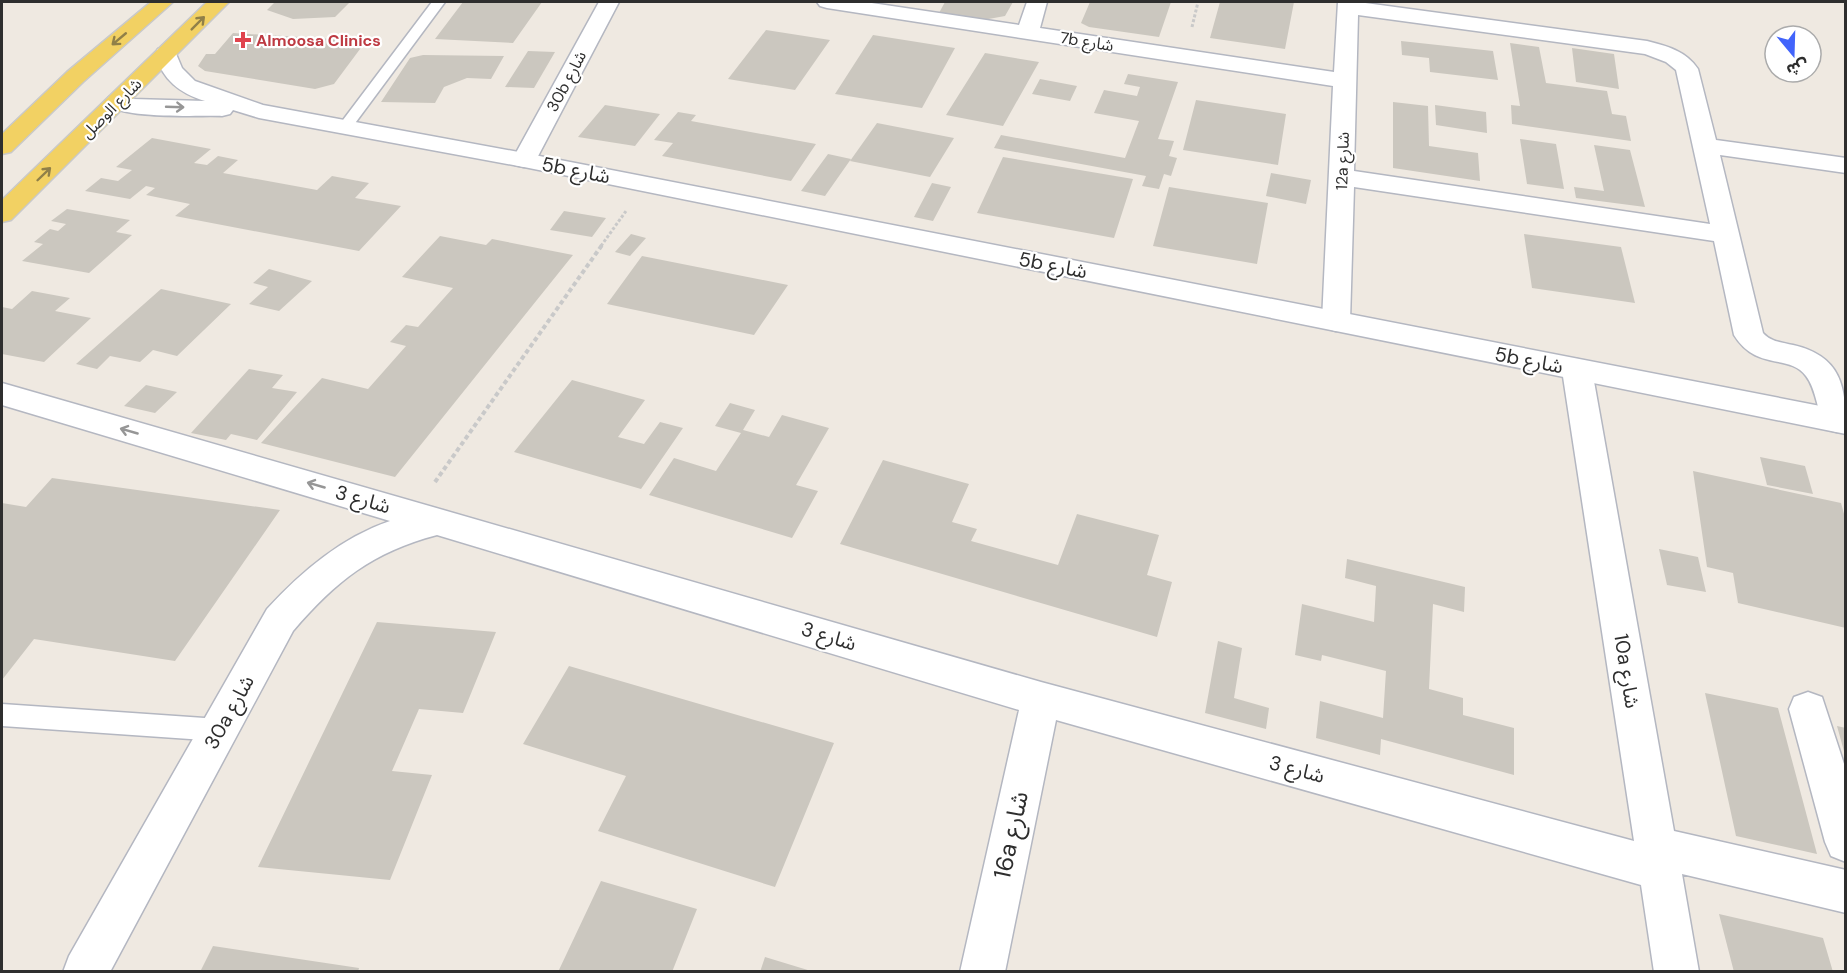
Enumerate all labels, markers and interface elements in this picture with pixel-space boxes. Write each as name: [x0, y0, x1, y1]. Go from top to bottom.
one-way arrow: [190, 15, 205, 30]
north arrow: [1763, 24, 1823, 84]
street label: 7b شارع: [1058, 27, 1115, 58]
place label: Almoosa Clinics: [256, 30, 381, 51]
marker: Almoosa Clinics: [234, 31, 252, 49]
one-way arrow: [111, 33, 127, 46]
street label: 30b شارع: [542, 47, 593, 116]
text: ش: [1784, 54, 1812, 81]
street label: شارع الوصل: [77, 74, 147, 144]
one-way arrow: [164, 101, 184, 113]
street label: 12a شارع: [1331, 131, 1356, 191]
street label: 5b شارع: [539, 151, 612, 191]
one-way arrow: [36, 167, 51, 181]
street label: 5b شارع: [1016, 246, 1089, 286]
street label: 5b شارع: [1492, 341, 1565, 381]
one-way arrow: [120, 425, 139, 436]
one-way arrow: [307, 479, 326, 490]
street label: شارع 3: [332, 479, 394, 521]
street label: شارع 3: [798, 615, 860, 659]
street label: 10a شارع: [1606, 632, 1646, 710]
street label: 30a شارع: [198, 670, 262, 755]
street label: شارع 3: [1266, 749, 1327, 791]
street label: 16a شارع: [986, 788, 1037, 882]

